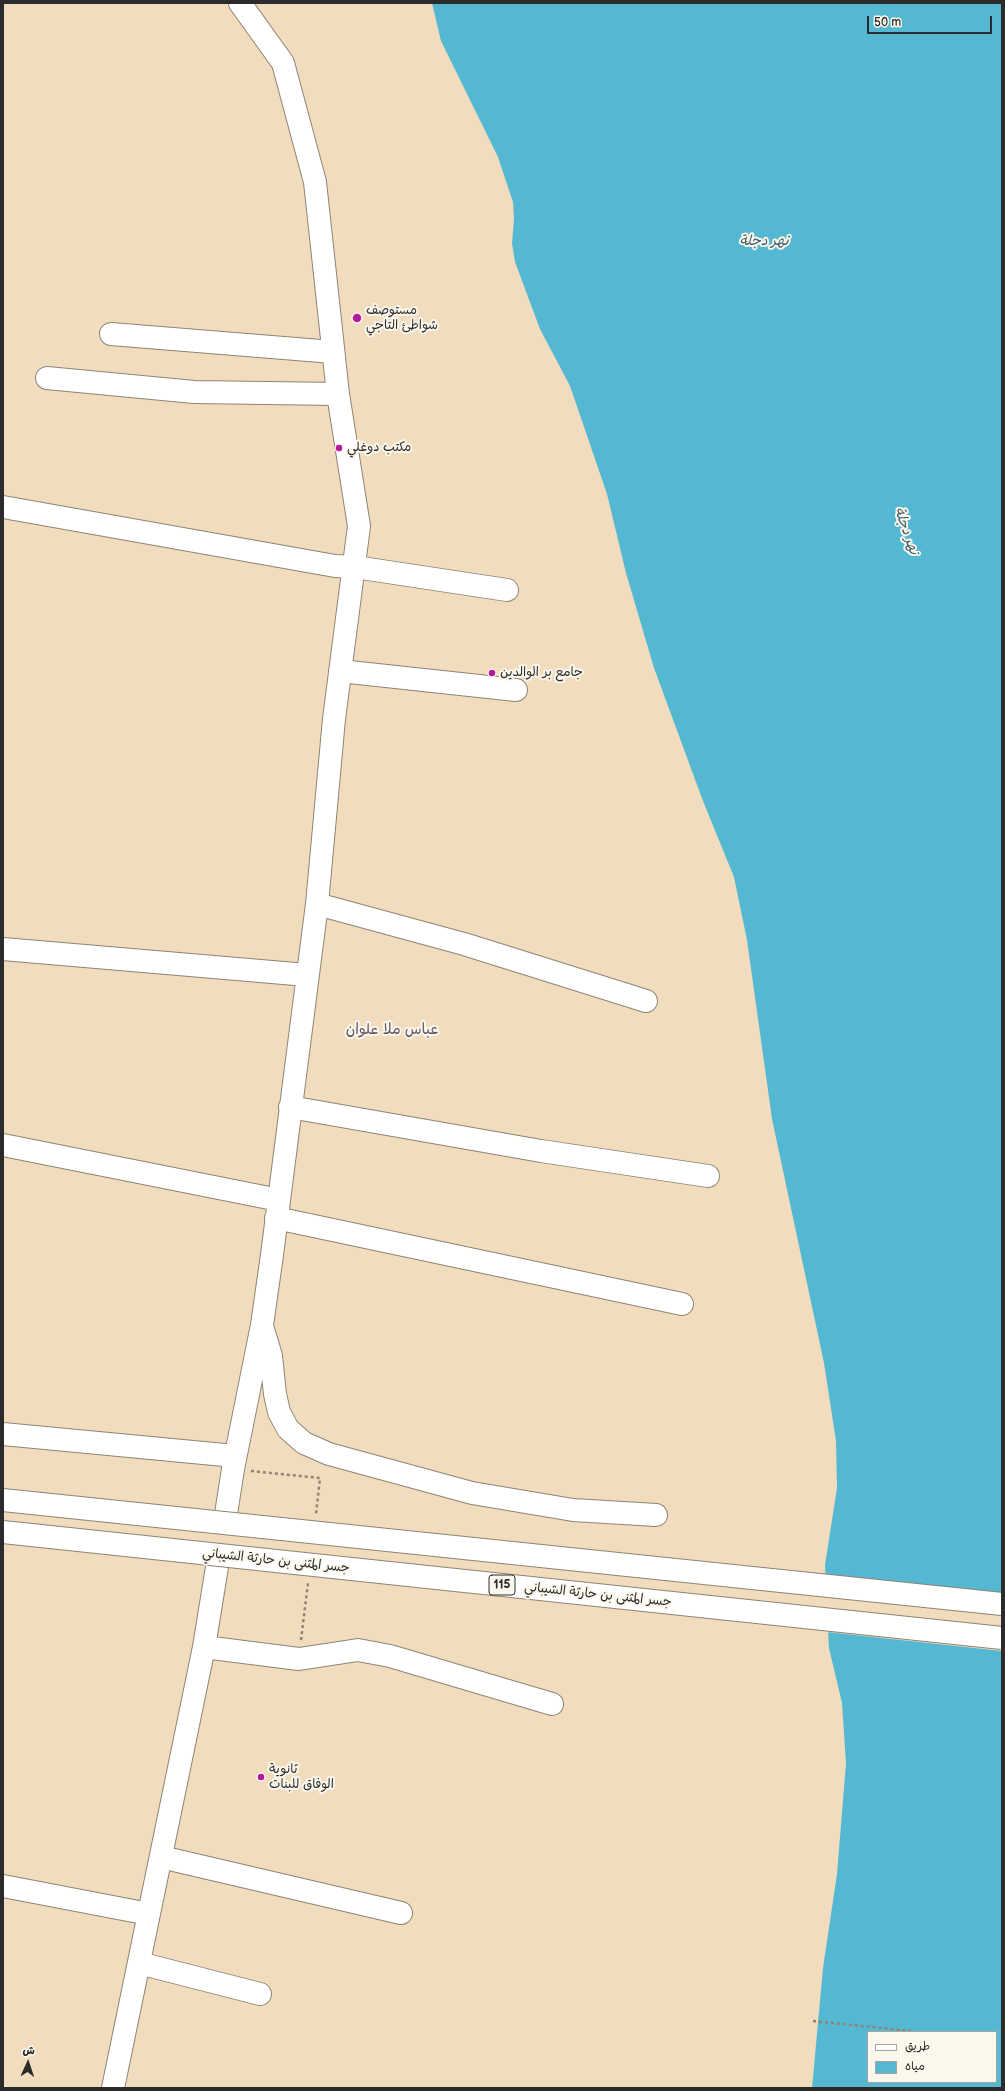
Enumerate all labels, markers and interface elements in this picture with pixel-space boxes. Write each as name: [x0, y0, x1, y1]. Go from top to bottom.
scale bar: [869, 8, 994, 34]
text: 50 m: [874, 15, 901, 30]
water label: نهر دجلة: [739, 233, 789, 249]
place label: مستوصف شواطئ التاجي: [366, 303, 438, 334]
marker: مستوصف شواطئ التاجي: [351, 312, 363, 324]
place label: مكتب دوغلي: [347, 440, 411, 456]
marker: مكتب دوغلي: [334, 443, 344, 453]
water label: نهر دجلة: [890, 505, 922, 557]
place label: جامع بر الوالدين: [500, 665, 583, 681]
marker: جامع بر الوالدين: [487, 668, 497, 678]
district label: عباس ملا علوان: [346, 1021, 438, 1039]
street label: جسر المثنى بن حارثة الشيباني: [201, 1545, 351, 1577]
road number: 115: [489, 1575, 515, 1595]
street label: جسر المثنى بن حارثة الشيباني: [523, 1579, 673, 1611]
place label: ثانوية الوفاق للبنات: [269, 1762, 334, 1793]
marker: ثانوية الوفاق للبنات: [256, 1772, 266, 1782]
legend: [867, 2031, 997, 2083]
text: طريق: [905, 2039, 930, 2054]
north arrow: [8, 2043, 48, 2083]
text: ش: [22, 2044, 35, 2057]
text: مياه: [905, 2059, 925, 2074]

